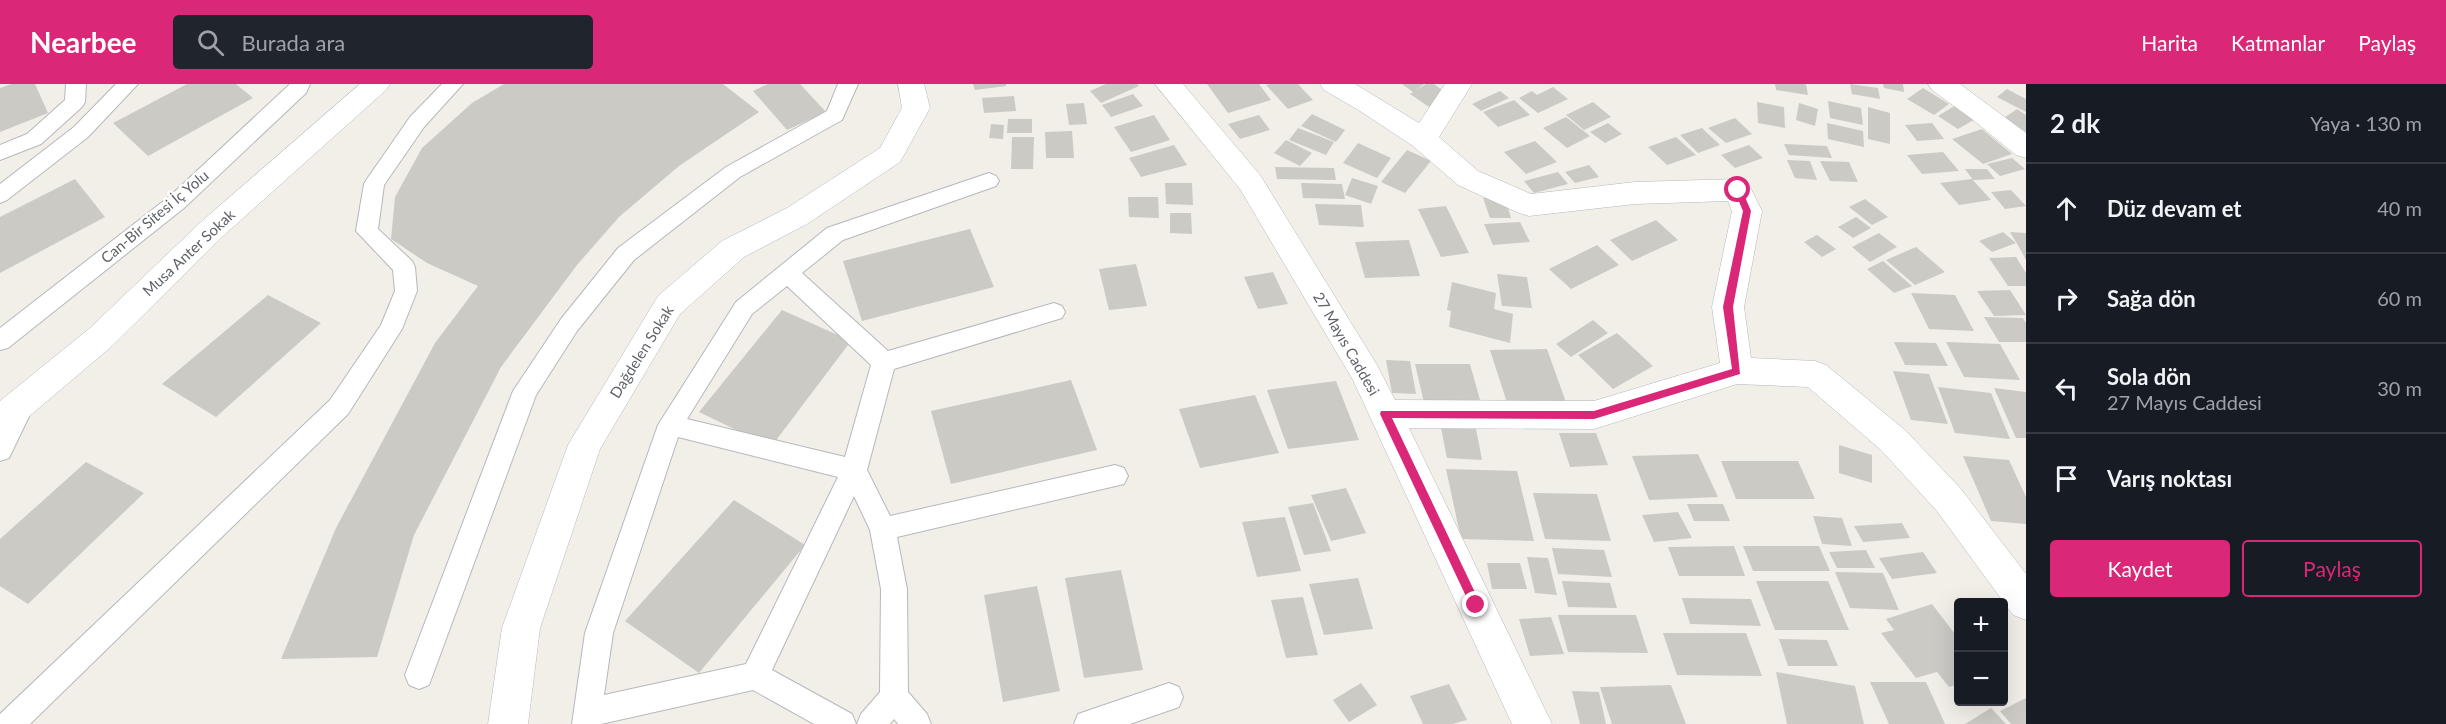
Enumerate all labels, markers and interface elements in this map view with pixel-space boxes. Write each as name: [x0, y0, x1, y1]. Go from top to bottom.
search box: [173, 15, 593, 69]
text: Nearbee: [30, 25, 137, 59]
icon: search: [194, 26, 227, 59]
text: Burada ara: [242, 29, 345, 56]
text: Harita: [2141, 30, 2198, 55]
text: Katmanlar: [2231, 30, 2325, 55]
text: Paylaş: [2358, 30, 2416, 55]
text: 2 dk: [2050, 107, 2100, 139]
text: Yaya · 130 m: [2310, 111, 2422, 135]
street label: Can-Bir Sitesi İç Yolu: [97, 166, 212, 266]
route start: [1724, 176, 1750, 202]
icon: ahead: [2050, 192, 2083, 225]
text: Düz devam et: [2107, 195, 2242, 222]
text: 40 m: [2377, 196, 2422, 220]
street label: Musa Anter Sokak: [139, 205, 238, 300]
icon: right: [2050, 282, 2083, 315]
text: Sağa dön: [2107, 285, 2196, 312]
text: 60 m: [2377, 286, 2422, 310]
street label: 27 Mayıs Caddesi: [1310, 289, 1384, 398]
street label: Dağdelen Sokak: [606, 302, 677, 401]
text: Sola dön: [2107, 363, 2191, 390]
icon: left: [2050, 372, 2083, 405]
text: 30 m: [2377, 376, 2422, 400]
text: 27 Mayıs Caddesi: [2107, 390, 2262, 414]
icon: arrive: [2050, 462, 2083, 495]
text: Varış noktası: [2107, 465, 2232, 492]
button: Kaydet: [2050, 540, 2230, 597]
button: Paylaş: [2242, 540, 2422, 597]
route end: [1462, 591, 1488, 617]
map controls: [1954, 598, 2008, 706]
button: +: [1954, 598, 2008, 652]
button: −: [1954, 652, 2008, 706]

